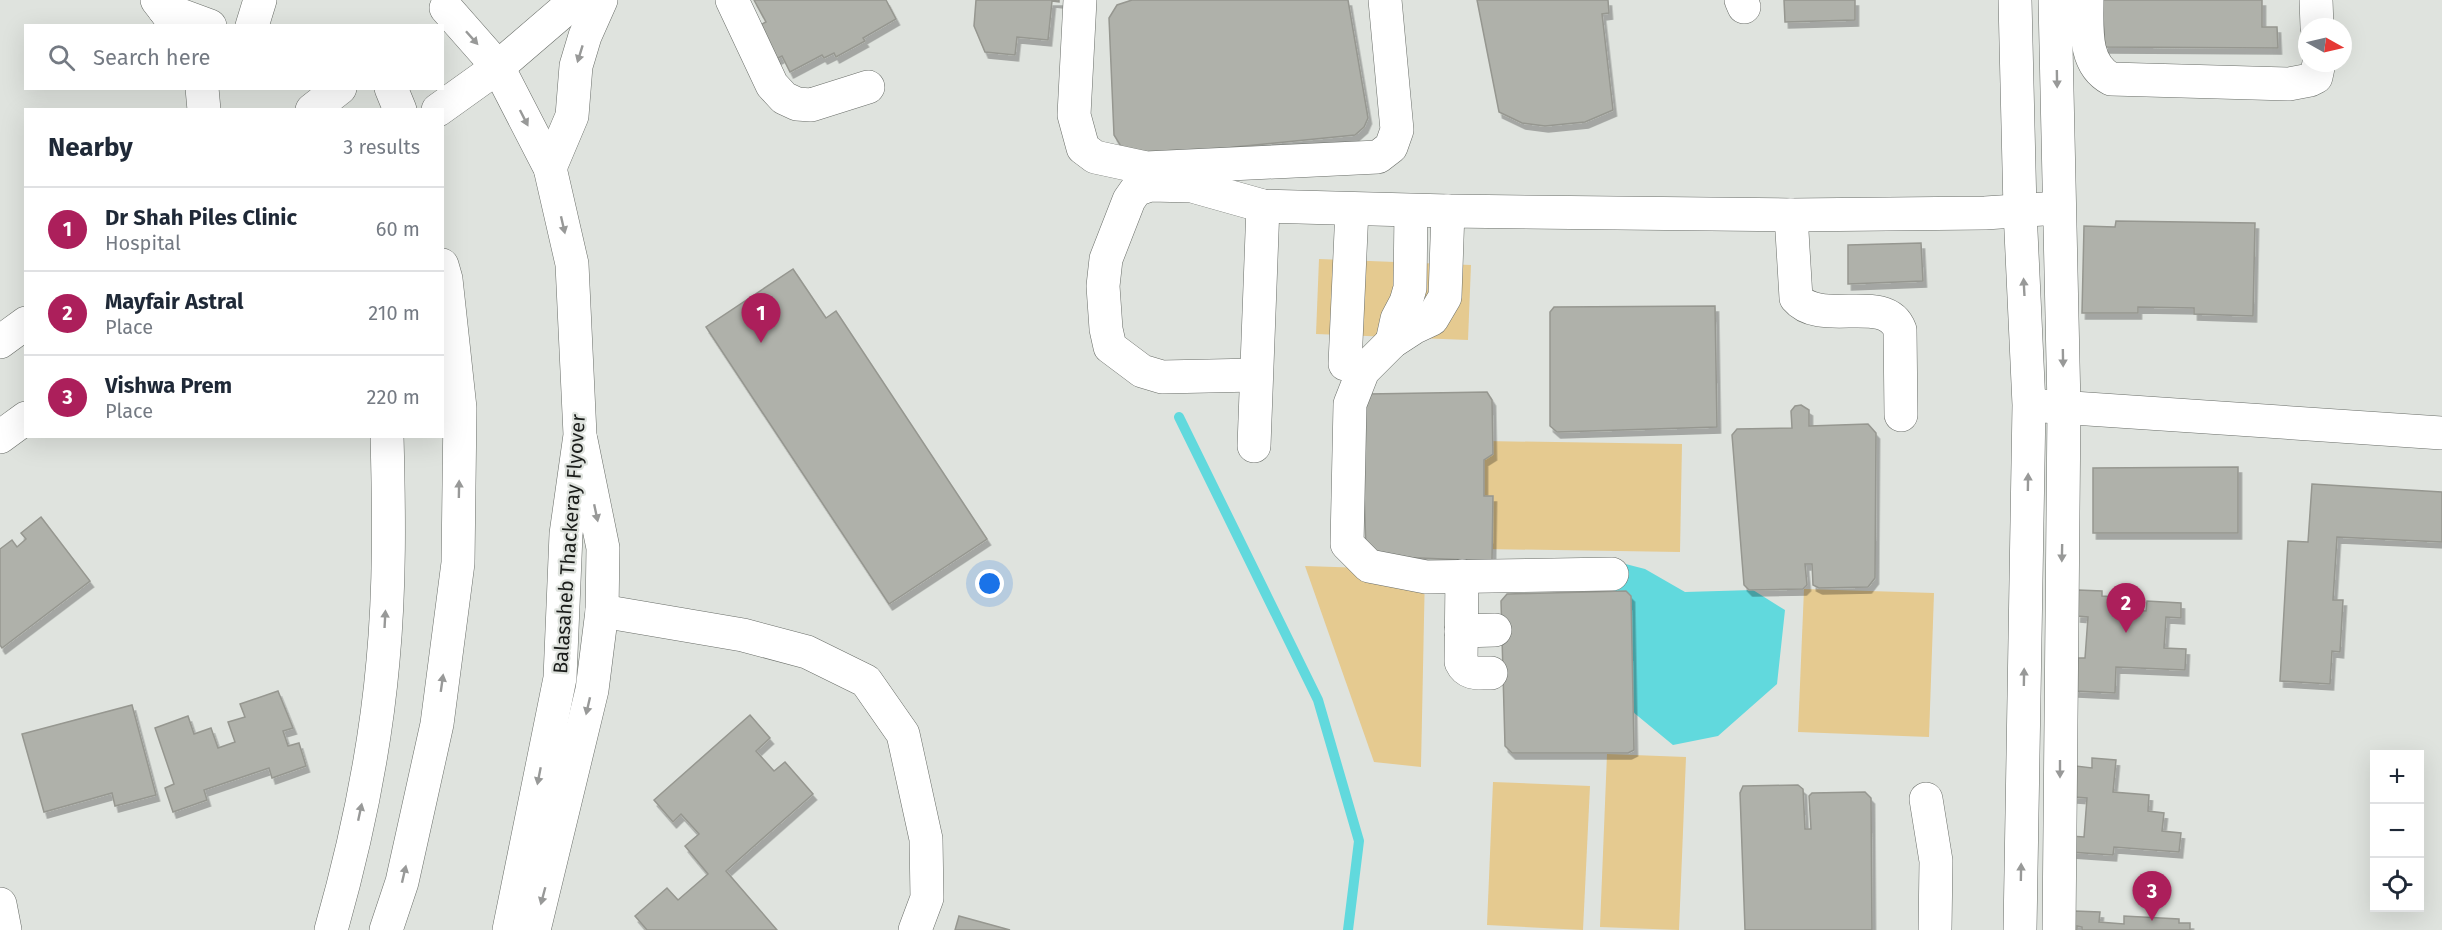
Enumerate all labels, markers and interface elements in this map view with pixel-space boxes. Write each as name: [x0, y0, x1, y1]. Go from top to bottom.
north arrow: [2298, 18, 2352, 72]
search box: [24, 24, 444, 90]
one-way arrow: [465, 30, 478, 45]
icon: search: [45, 41, 78, 74]
text: Search here: [93, 44, 211, 71]
one-way arrow: [575, 45, 584, 63]
one-way arrow: [2052, 70, 2061, 89]
one-way arrow: [519, 109, 529, 126]
text: Nearby: [48, 132, 133, 163]
text: 3 results: [343, 135, 420, 159]
text: Dr Shah Piles Clinic: [105, 204, 297, 231]
one-way arrow: [559, 216, 569, 234]
text: 1: [63, 217, 72, 241]
text: 60 m: [376, 217, 420, 241]
text: Hospital: [105, 231, 181, 255]
one-way arrow: [2019, 277, 2028, 296]
text: Mayfair Astral: [105, 288, 244, 315]
pin: 1: [742, 294, 780, 343]
text: 2: [62, 301, 73, 325]
text: 210 m: [368, 301, 420, 325]
text: Place: [105, 315, 153, 339]
one-way arrow: [2058, 349, 2068, 368]
text: Vishwa Prem: [105, 372, 232, 399]
text: 3: [62, 385, 73, 409]
text: 220 m: [367, 385, 420, 409]
text: Place: [105, 399, 153, 423]
street label: Balasaheb Thackeray Flyover: [548, 413, 590, 675]
one-way arrow: [2023, 472, 2033, 491]
one-way arrow: [455, 480, 464, 499]
one-way arrow: [592, 503, 601, 522]
one-way arrow: [2058, 544, 2067, 563]
your location: [975, 569, 1004, 598]
pin: 2: [2106, 584, 2146, 633]
one-way arrow: [381, 610, 390, 629]
one-way arrow: [2019, 667, 2029, 686]
one-way arrow: [438, 674, 447, 693]
one-way arrow: [583, 697, 593, 715]
map controls: [2370, 750, 2424, 912]
button: +: [2370, 750, 2424, 804]
one-way arrow: [2055, 760, 2065, 779]
one-way arrow: [534, 767, 543, 786]
one-way arrow: [356, 802, 365, 821]
button: −: [2370, 804, 2424, 858]
button: locate: [2370, 858, 2424, 912]
one-way arrow: [2016, 862, 2026, 881]
one-way arrow: [399, 865, 409, 883]
pin: 3: [2132, 872, 2172, 921]
one-way arrow: [537, 886, 547, 905]

